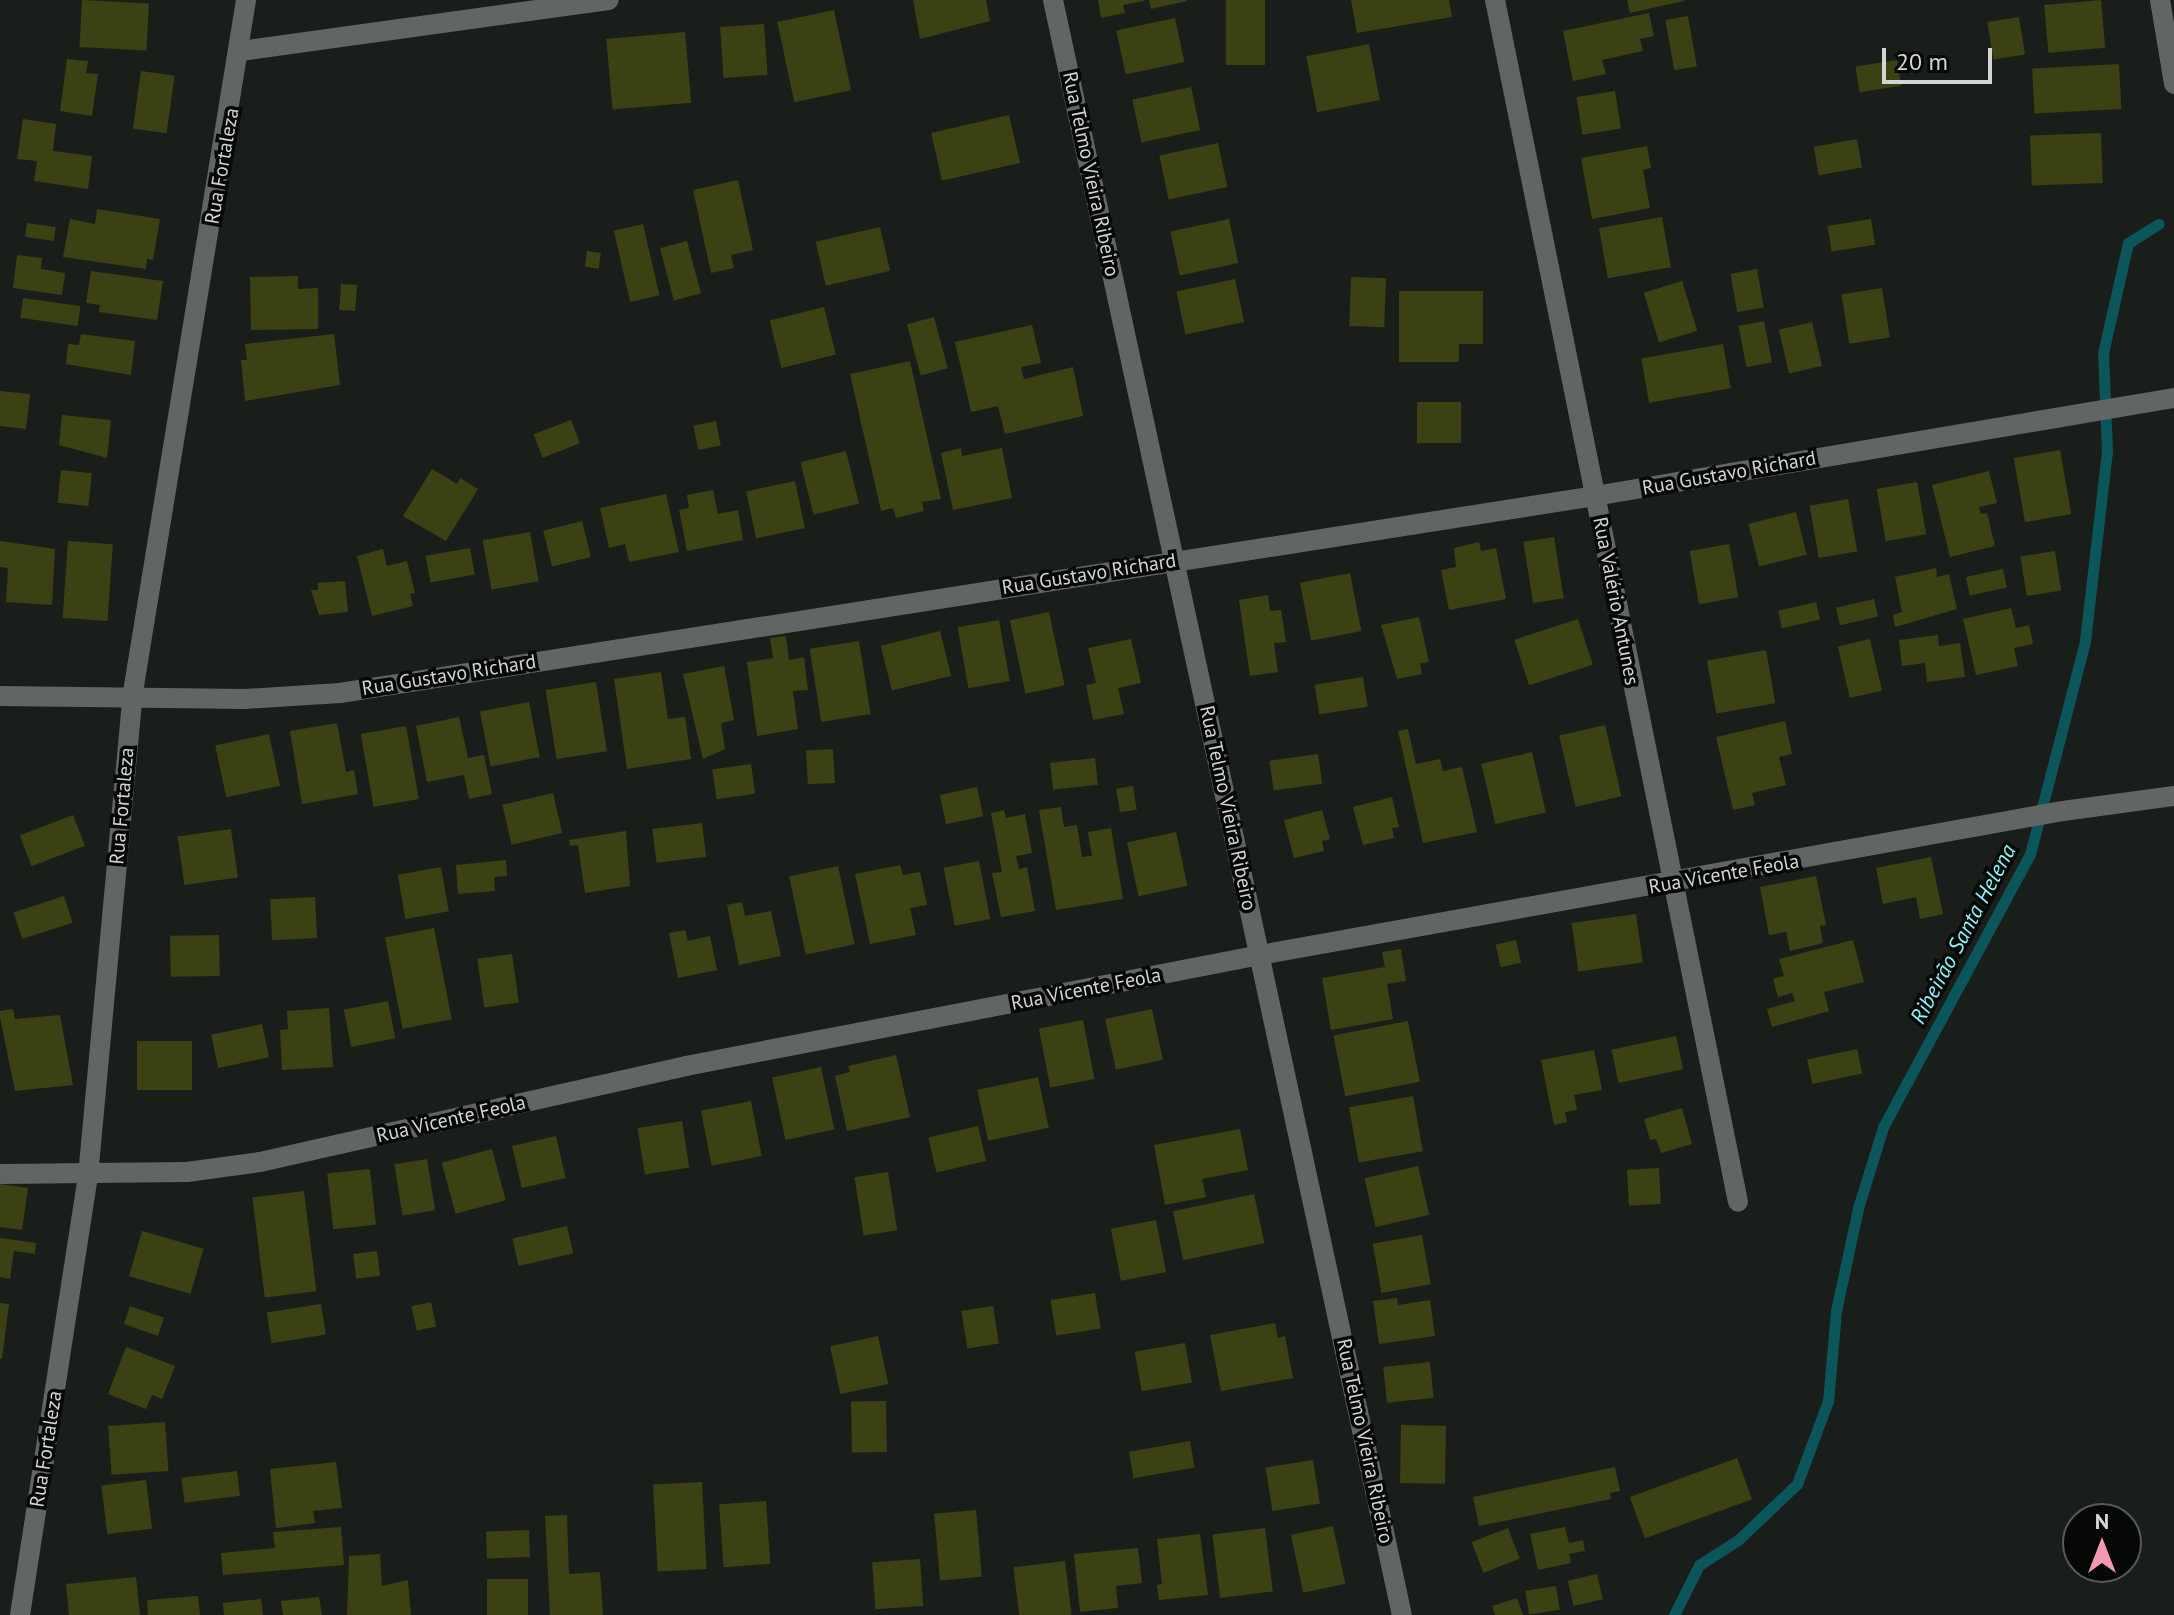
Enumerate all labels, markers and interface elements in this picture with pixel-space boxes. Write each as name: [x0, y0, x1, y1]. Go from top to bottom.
scale bar: [1886, 32, 1996, 82]
text: 20 m: [1896, 46, 1948, 77]
street label: Rua Telmo Vieira Ribeiro: [1057, 69, 1125, 279]
street label: Rua Fortaleza: [200, 106, 244, 226]
street label: Rua Gustavo Richard: [1640, 446, 1818, 500]
street label: Rua Valério Antunes: [1588, 514, 1644, 688]
street label: Rua Gustavo Richard: [1000, 548, 1178, 600]
street label: Rua Gustavo Richard: [360, 649, 538, 701]
street label: Rua Telmo Vieira Ribeiro: [1194, 703, 1262, 913]
street label: Rua Fortaleza: [105, 746, 139, 866]
water label: Ribeirão Santa Helena: [1905, 840, 2021, 1028]
street label: Rua Vicente Feola: [1647, 849, 1801, 899]
street label: Rua Vicente Feola: [1009, 963, 1163, 1015]
street label: Rua Vicente Feola: [374, 1090, 528, 1148]
street label: Rua Telmo Vieira Ribeiro: [1331, 1336, 1399, 1546]
street label: Rua Fortaleza: [25, 1389, 67, 1509]
north arrow: [2062, 1503, 2142, 1583]
text: N: [2095, 1507, 2109, 1535]

